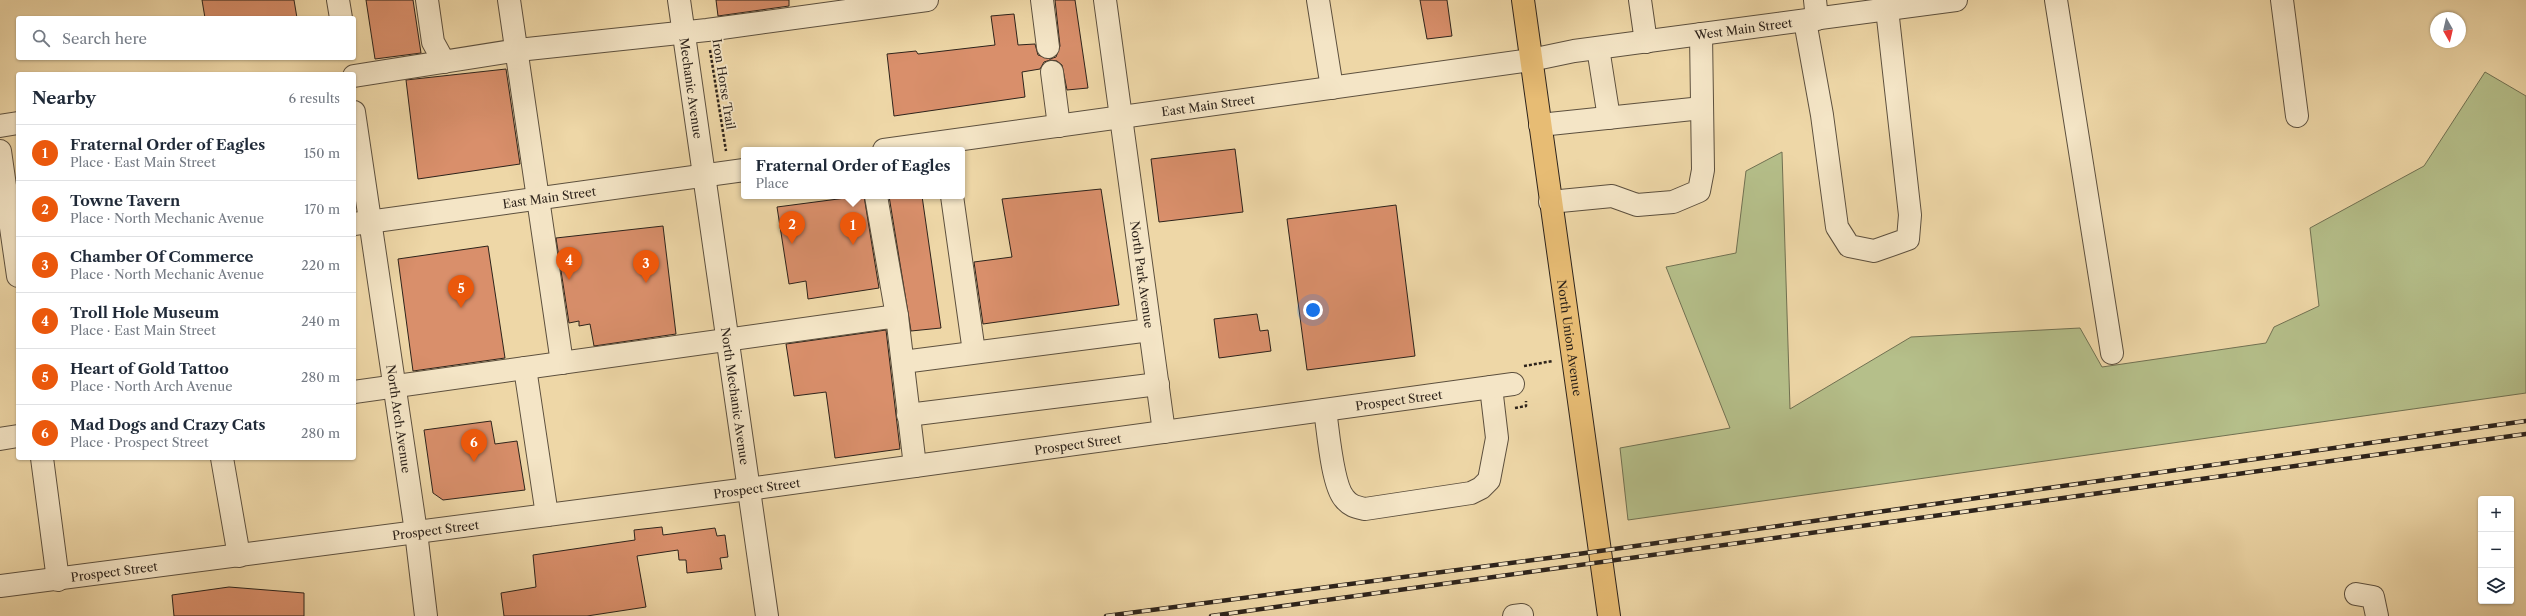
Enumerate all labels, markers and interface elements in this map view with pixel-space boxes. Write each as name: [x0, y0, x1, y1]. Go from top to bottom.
north arrow: [2430, 12, 2466, 48]
street label: West Main Street: [1693, 14, 1794, 42]
search box: [16, 16, 356, 60]
icon: search: [30, 27, 52, 49]
text: Search here: [62, 29, 147, 48]
street label: Mechanic Avenue: [677, 37, 706, 140]
street label: Iron Horse Trail: [709, 38, 739, 131]
text: Nearby: [32, 88, 96, 108]
text: 6 results: [289, 90, 340, 106]
street label: East Main Street: [1160, 91, 1256, 119]
text: Fraternal Order of Eagles: [70, 135, 265, 154]
text: 1: [42, 145, 48, 161]
text: 150 m: [304, 145, 340, 161]
popup: [741, 147, 965, 199]
text: Place · East Main Street: [70, 154, 216, 170]
text: Fraternal Order of Eagles: [755, 156, 951, 175]
text: Place: [755, 175, 789, 191]
street label: East Main Street: [502, 183, 597, 211]
text: Towne Tavern: [70, 191, 180, 210]
text: 2: [41, 201, 49, 217]
text: 170 m: [304, 201, 340, 217]
text: Place · North Mechanic Avenue: [70, 210, 264, 226]
pin: 2: [779, 211, 805, 244]
pin: 1: [840, 212, 866, 245]
street label: North Park Avenue: [1128, 220, 1157, 329]
text: Chamber Of Commerce: [70, 247, 253, 266]
pin: 4: [556, 247, 582, 280]
pin: 3: [633, 250, 659, 283]
text: 3: [41, 257, 49, 273]
text: 220 m: [301, 257, 340, 273]
text: Place · North Mechanic Avenue: [70, 266, 264, 282]
pin: 5: [448, 275, 474, 308]
street label: North Union Avenue: [1555, 279, 1586, 397]
your location: [1303, 300, 1323, 320]
text: Troll Hole Museum: [70, 303, 219, 322]
text: 4: [41, 313, 49, 329]
text: 240 m: [301, 313, 340, 329]
text: Place · East Main Street: [70, 322, 216, 338]
street label: North Mechanic Avenue: [718, 326, 753, 466]
text: Heart of Gold Tattoo: [70, 359, 229, 378]
street label: North Arch Avenue: [384, 363, 415, 474]
text: 5: [41, 369, 49, 385]
text: 280 m: [301, 369, 340, 385]
text: Place · North Arch Avenue: [70, 378, 233, 394]
street label: Prospect Street: [1354, 386, 1444, 413]
text: Mad Dogs and Crazy Cats: [70, 415, 266, 434]
text: 6: [41, 425, 49, 441]
text: 280 m: [301, 425, 340, 441]
pin: 6: [461, 429, 487, 462]
street label: Prospect Street: [1033, 430, 1123, 457]
text: Place · Prospect Street: [70, 434, 209, 450]
street label: Prospect Street: [712, 474, 802, 501]
map controls: [2478, 496, 2514, 604]
button: +: [2478, 496, 2514, 532]
street label: Prospect Street: [391, 516, 480, 543]
button: −: [2478, 532, 2514, 568]
street label: Prospect Street: [70, 558, 159, 584]
button: layers: [2478, 568, 2514, 604]

